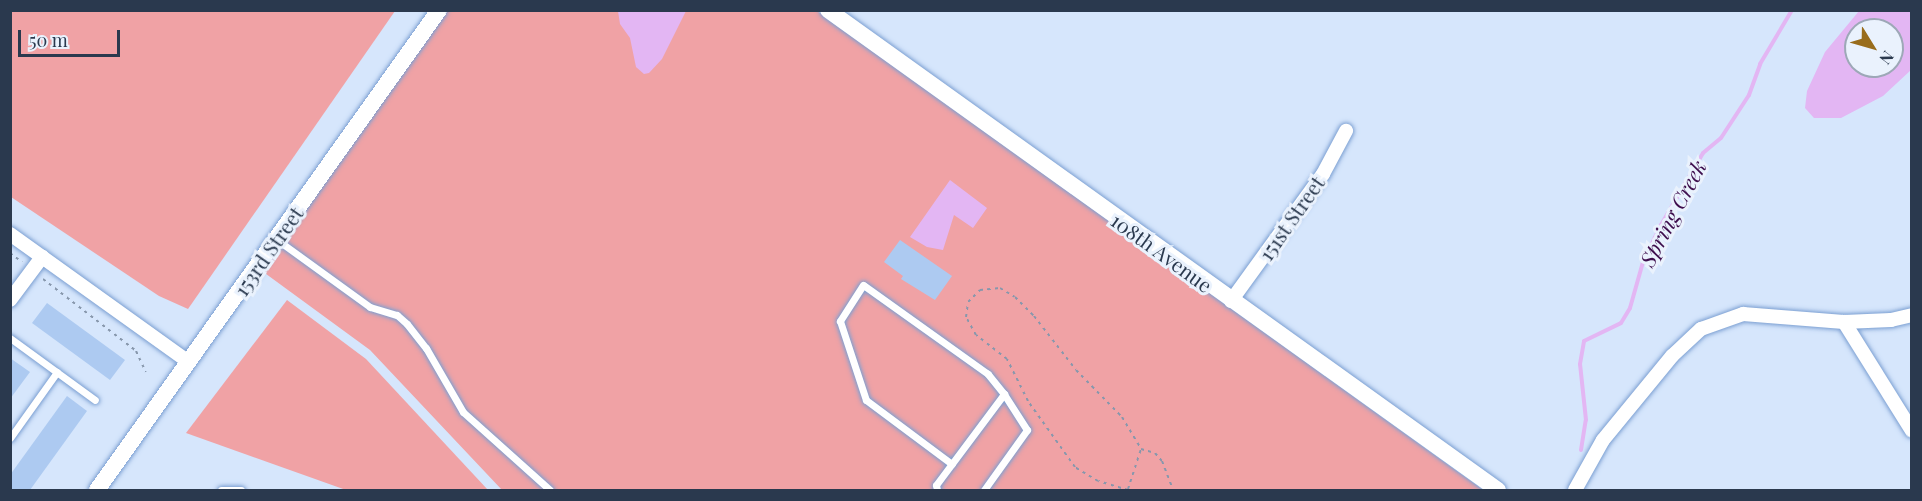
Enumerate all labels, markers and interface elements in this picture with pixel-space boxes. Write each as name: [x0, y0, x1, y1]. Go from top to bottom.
scale bar: [21, 18, 123, 56]
north arrow: [1844, 18, 1904, 78]
text: 50 m: [29, 28, 68, 52]
text: N: [1875, 47, 1899, 69]
water label: Spring Creek: [1633, 156, 1711, 270]
street label: 151st Street: [1253, 171, 1329, 265]
street label: 153rd Street: [229, 202, 307, 300]
street label: 108th Avenue: [1107, 207, 1217, 297]

